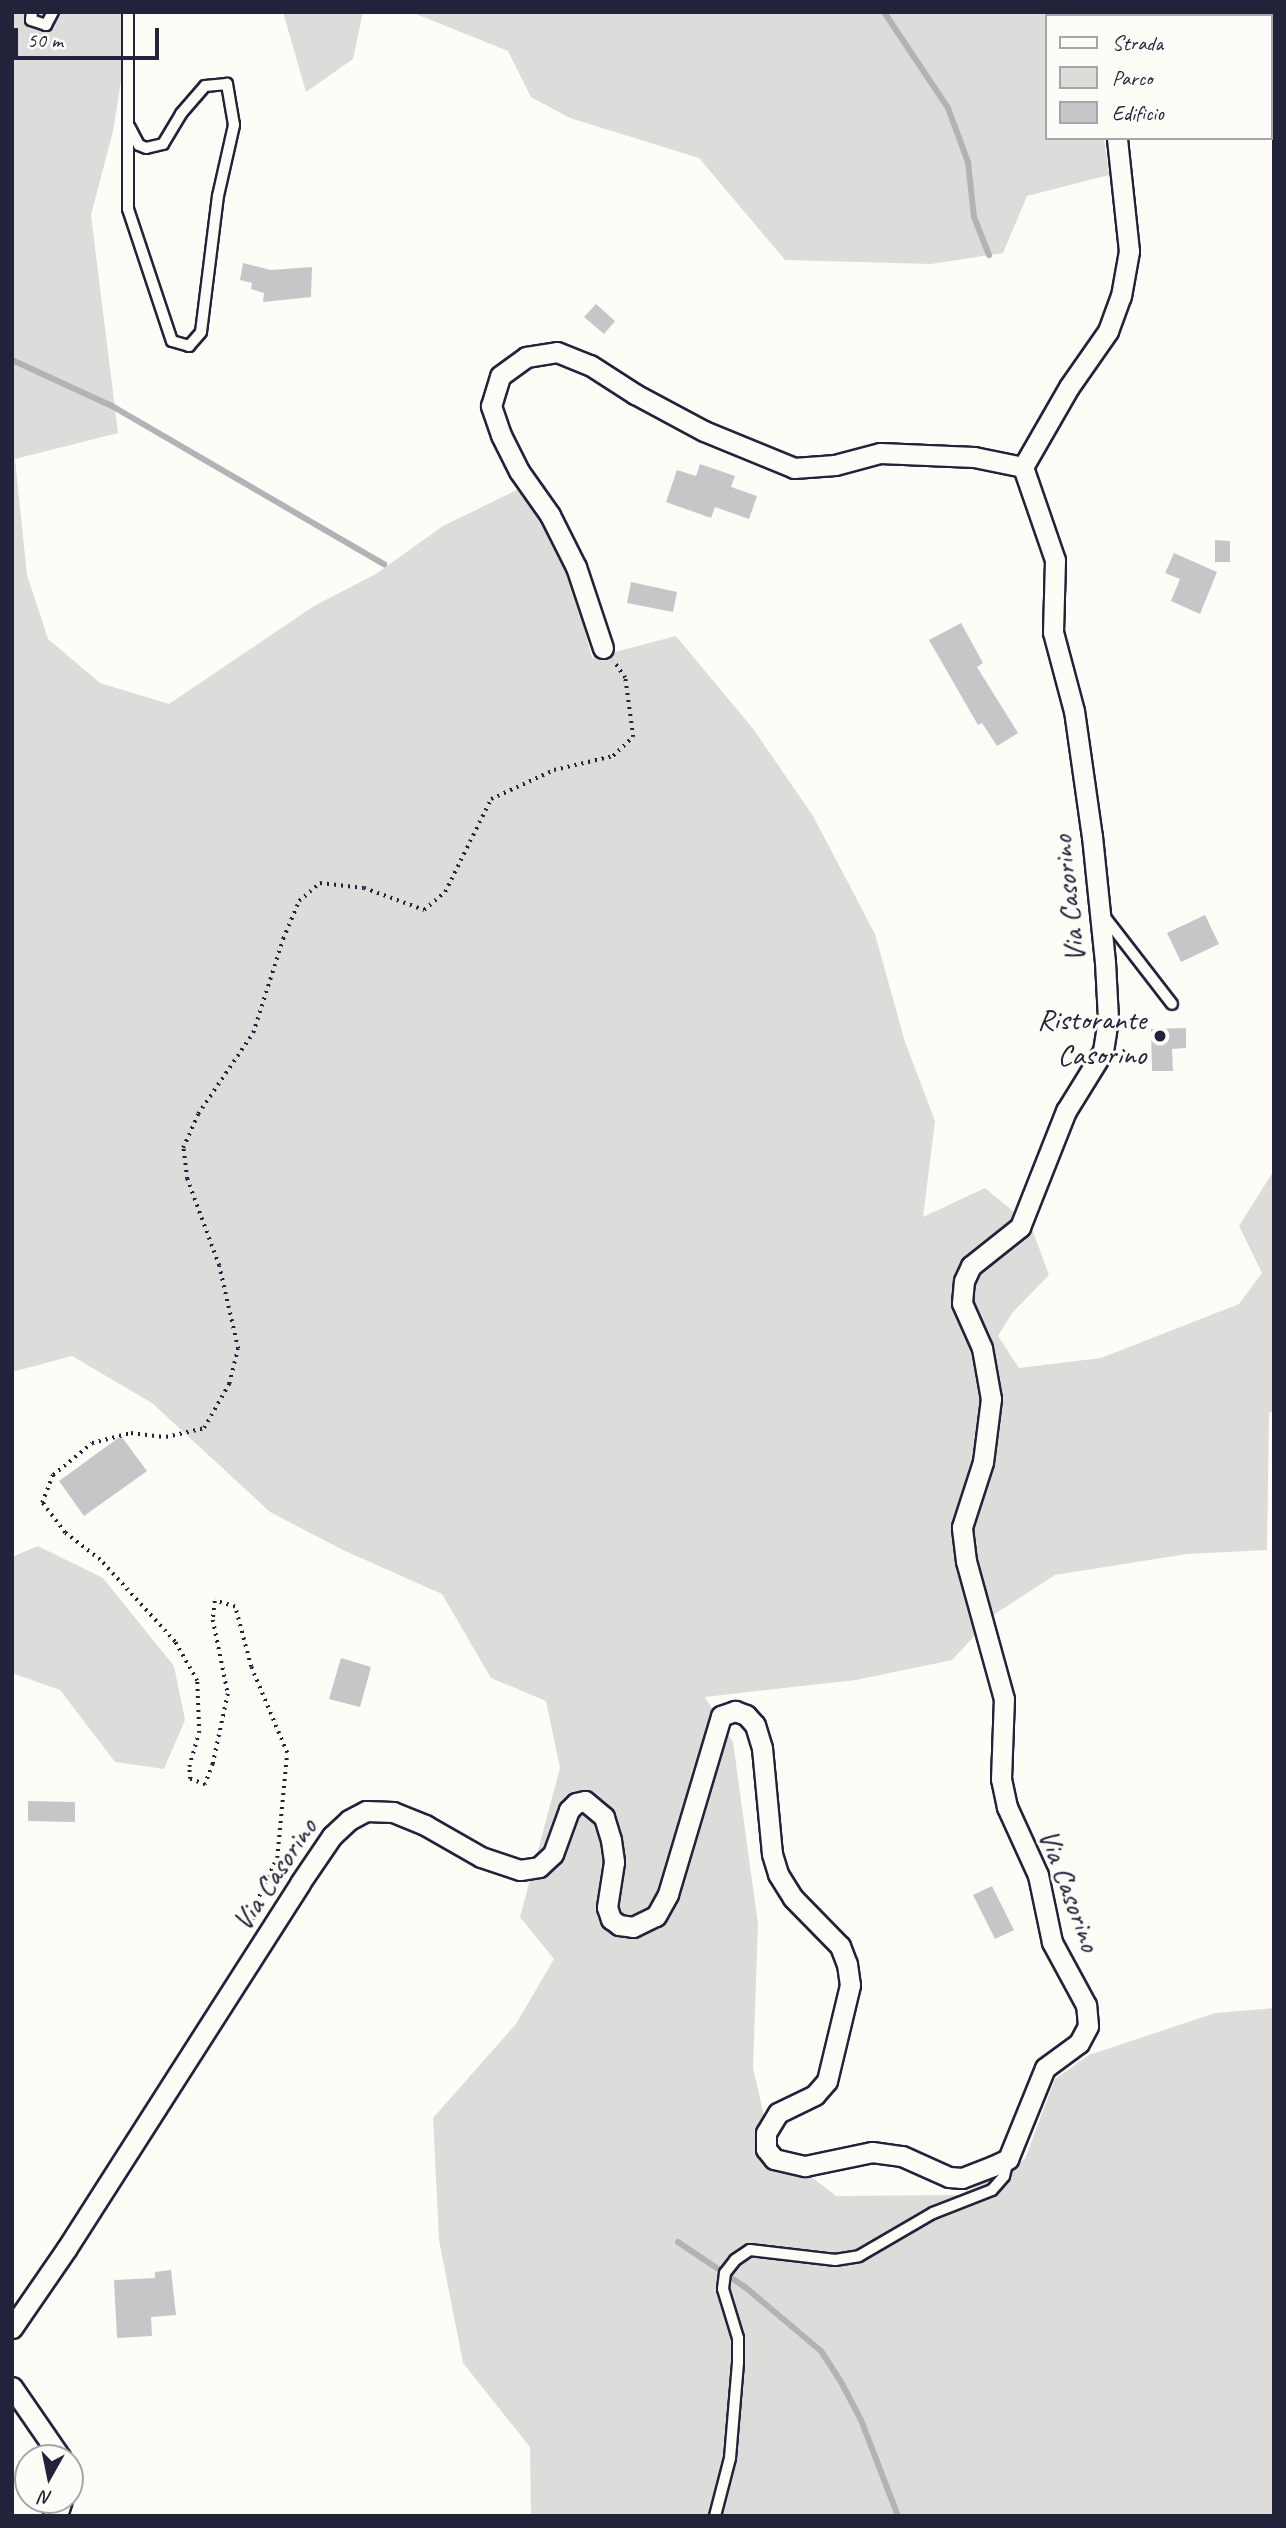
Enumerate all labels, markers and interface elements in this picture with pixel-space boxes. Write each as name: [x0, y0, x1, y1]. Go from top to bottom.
scale bar: [18, 14, 163, 58]
legend: [1044, 14, 1272, 140]
text: 50 m: [27, 27, 63, 53]
text: Strada: [1112, 30, 1163, 56]
text: Parco: [1112, 65, 1152, 91]
text: Edificio: [1112, 100, 1164, 126]
street label: Via Casorino: [1043, 833, 1093, 965]
place label: Ristorante Casorino: [1037, 1001, 1146, 1072]
marker: Ristorante Casorino: [1152, 1028, 1168, 1044]
street label: Via Casorino: [223, 1811, 325, 1937]
street label: Via Casorino: [1031, 1824, 1109, 1956]
north arrow: [14, 2444, 84, 2514]
text: N: [38, 2485, 54, 2511]

